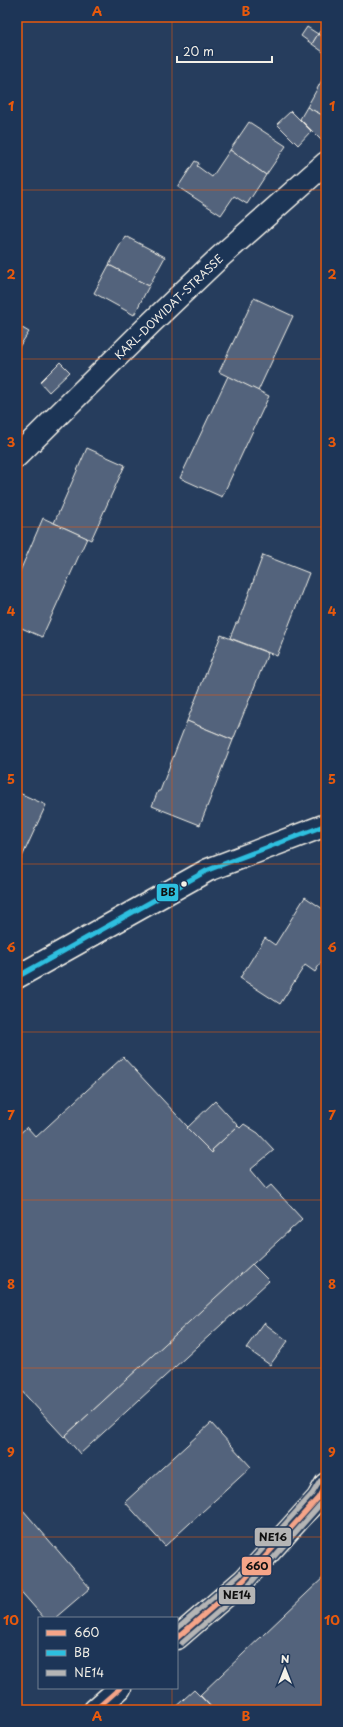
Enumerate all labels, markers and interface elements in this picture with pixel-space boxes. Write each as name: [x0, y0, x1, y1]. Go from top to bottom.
text: A: [92, 1, 102, 20]
text: B: [242, 1, 251, 20]
scale bar: [177, 38, 272, 64]
text: 20 m: [183, 42, 214, 60]
text: 1: [8, 96, 14, 115]
text: 1: [329, 96, 335, 115]
street label: KARL-DOWIDAT-STRASSE: [110, 250, 227, 363]
text: 2: [6, 264, 16, 283]
text: 2: [327, 264, 337, 283]
text: 3: [7, 432, 16, 451]
text: 3: [328, 432, 337, 451]
text: 4: [7, 601, 16, 620]
text: 4: [328, 601, 337, 620]
text: 5: [7, 769, 15, 788]
text: 5: [328, 769, 336, 788]
unlabelled marker: [179, 879, 189, 889]
line badge: BB: [156, 883, 179, 902]
text: BB: [160, 883, 176, 900]
text: 6: [6, 937, 16, 956]
text: 6: [327, 937, 337, 956]
text: 7: [7, 1105, 15, 1124]
text: 7: [328, 1105, 336, 1124]
text: 8: [7, 1274, 15, 1293]
text: 8: [328, 1274, 336, 1293]
text: 9: [7, 1442, 15, 1461]
text: 9: [328, 1442, 336, 1461]
line badge: NE16: [254, 1527, 292, 1547]
text: NE16: [259, 1528, 287, 1545]
line badge: 660: [241, 1556, 272, 1576]
text: 660: [245, 1557, 269, 1574]
line badge: NE14: [218, 1586, 256, 1605]
text: NE14: [223, 1586, 251, 1603]
text: 10: [3, 1610, 19, 1629]
text: 10: [324, 1610, 340, 1629]
legend: [38, 1617, 178, 1689]
text: 660: [74, 1623, 100, 1641]
text: BB: [74, 1643, 90, 1661]
north arrow: [265, 1649, 305, 1689]
text: N: [281, 1650, 290, 1667]
text: NE14: [74, 1663, 104, 1681]
text: A: [92, 1706, 102, 1725]
text: B: [242, 1706, 251, 1725]

